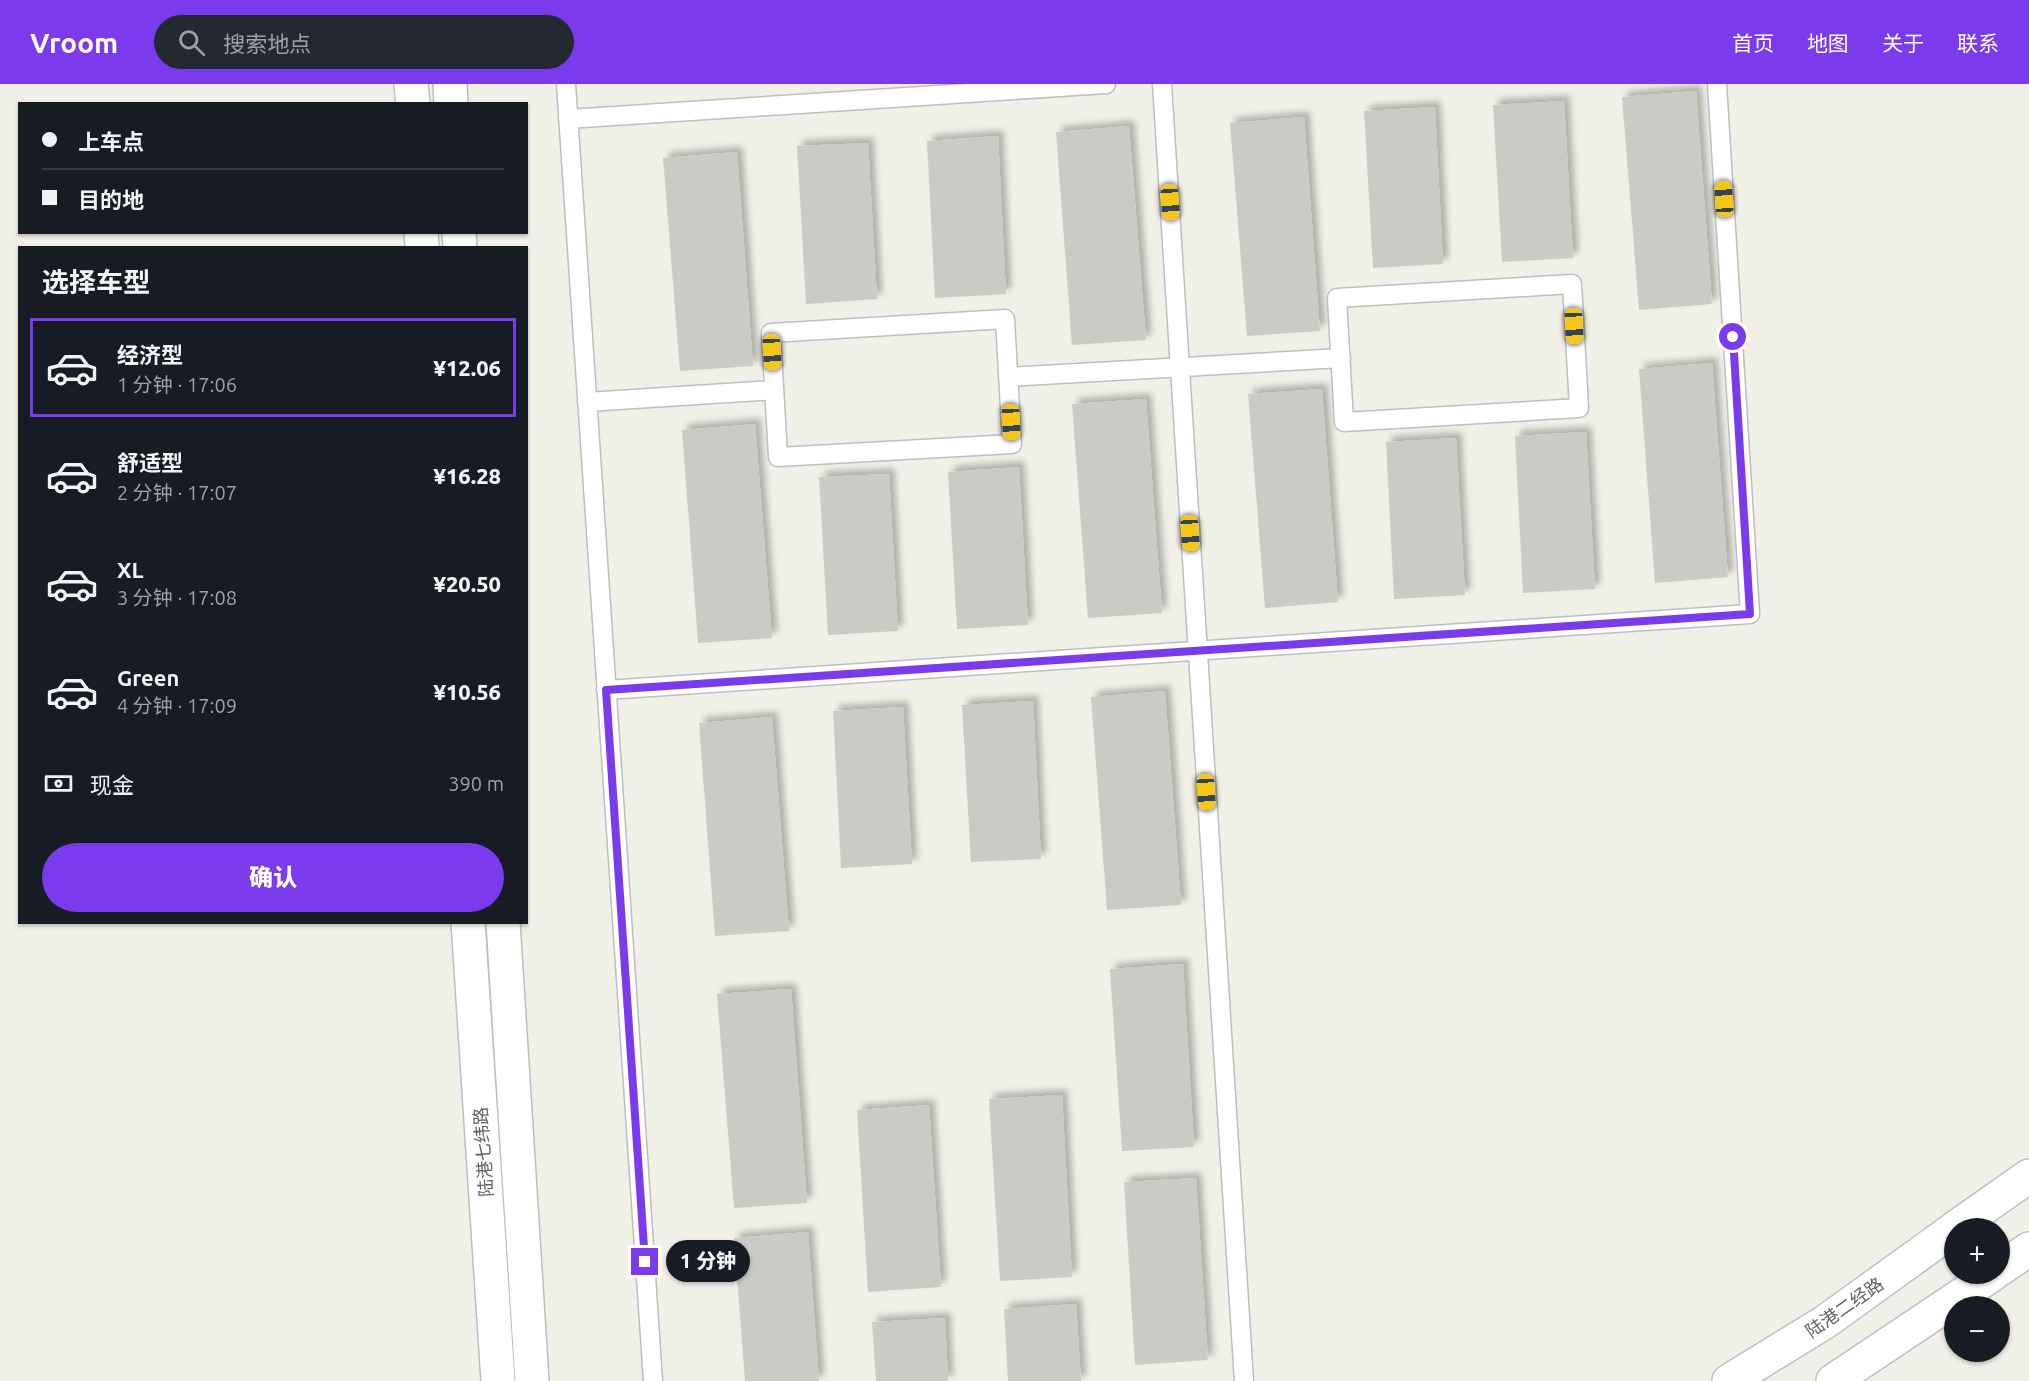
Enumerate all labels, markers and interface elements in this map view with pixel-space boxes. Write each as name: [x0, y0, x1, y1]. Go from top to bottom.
search box: [154, 15, 574, 69]
icon: search: [175, 26, 208, 59]
text: Vroom: [30, 27, 118, 58]
text: 搜索地点: [223, 31, 311, 56]
text: 首页: [1732, 31, 1774, 55]
text: 地图: [1807, 31, 1849, 55]
text: 关于: [1882, 31, 1924, 55]
text: 联系: [1957, 31, 1999, 55]
text: 上车点: [78, 129, 144, 154]
car: [1714, 180, 1734, 218]
car: [1160, 183, 1180, 221]
text: 目的地: [78, 187, 144, 212]
text: 选择车型: [42, 267, 150, 297]
car: [1564, 308, 1584, 344]
route start: [1719, 323, 1746, 350]
car: [762, 334, 782, 370]
icon: car: [45, 341, 99, 395]
text: 经济型: [117, 342, 183, 367]
text: ¥12.06: [434, 355, 501, 380]
text: 1 分钟 · 17:06: [117, 373, 237, 396]
car: [1001, 404, 1021, 440]
icon: car: [45, 449, 99, 503]
text: 舒适型: [117, 450, 183, 475]
text: ¥16.28: [434, 463, 501, 488]
text: 2 分钟 · 17:07: [117, 481, 237, 504]
car: [1180, 514, 1200, 552]
icon: car: [45, 557, 99, 611]
text: XL: [117, 557, 144, 582]
text: ¥20.50: [434, 571, 501, 596]
text: 3 分钟 · 17:08: [117, 586, 237, 609]
icon: car: [45, 665, 99, 719]
text: Green: [117, 665, 179, 690]
text: ¥10.56: [434, 679, 501, 704]
text: 4 分钟 · 17:09: [117, 694, 237, 717]
icon: cash: [42, 767, 75, 800]
text: 现金: [90, 772, 134, 797]
text: 390 m: [448, 772, 504, 795]
car: [1196, 773, 1216, 811]
button: 确认: [42, 843, 504, 912]
street label: 陆港七纬路: [470, 1106, 496, 1198]
map controls: [1944, 1218, 2010, 1362]
button: +: [1944, 1218, 2010, 1284]
callout: 1 分钟: [666, 1241, 750, 1283]
route end: [631, 1248, 658, 1275]
text: 1 分钟: [680, 1249, 736, 1272]
street label: 陆港二经路: [1801, 1273, 1887, 1341]
button: −: [1944, 1296, 2010, 1362]

